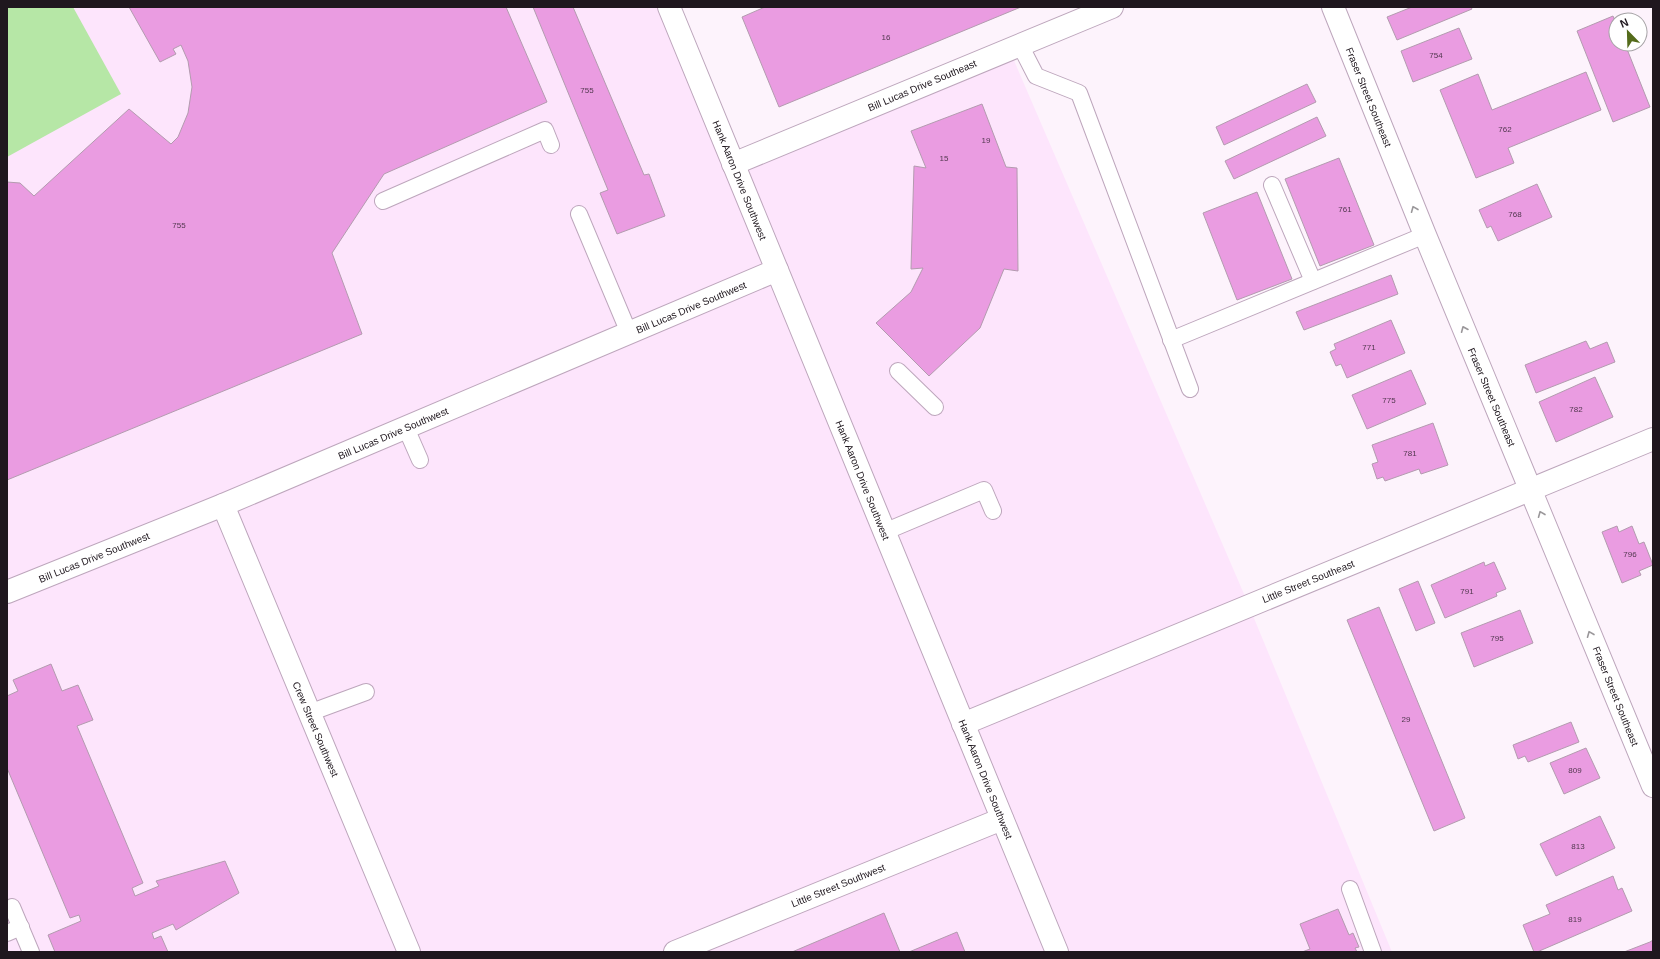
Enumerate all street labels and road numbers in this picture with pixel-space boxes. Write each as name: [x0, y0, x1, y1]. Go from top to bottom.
street label: Fraser Street Southeast: [1344, 46, 1394, 149]
street label: Bill Lucas Drive Southeast: [866, 58, 978, 113]
street label: Hank Aaron Drive Southwest: [710, 119, 769, 242]
street label: Bill Lucas Drive Southwest: [635, 279, 748, 336]
street label: Fraser Street Southeast: [1466, 346, 1517, 448]
street label: Bill Lucas Drive Southwest: [337, 405, 450, 462]
street label: Hank Aaron Drive Southwest: [833, 419, 892, 542]
street label: Bill Lucas Drive Southwest: [37, 530, 151, 585]
street label: Little Street Southeast: [1261, 558, 1356, 605]
street label: Fraser Street Southeast: [1591, 645, 1641, 748]
street label: Crew Street Southwest: [290, 680, 341, 779]
street label: Hank Aaron Drive Southwest: [956, 718, 1015, 841]
street label: Little Street Southwest: [790, 862, 887, 909]

